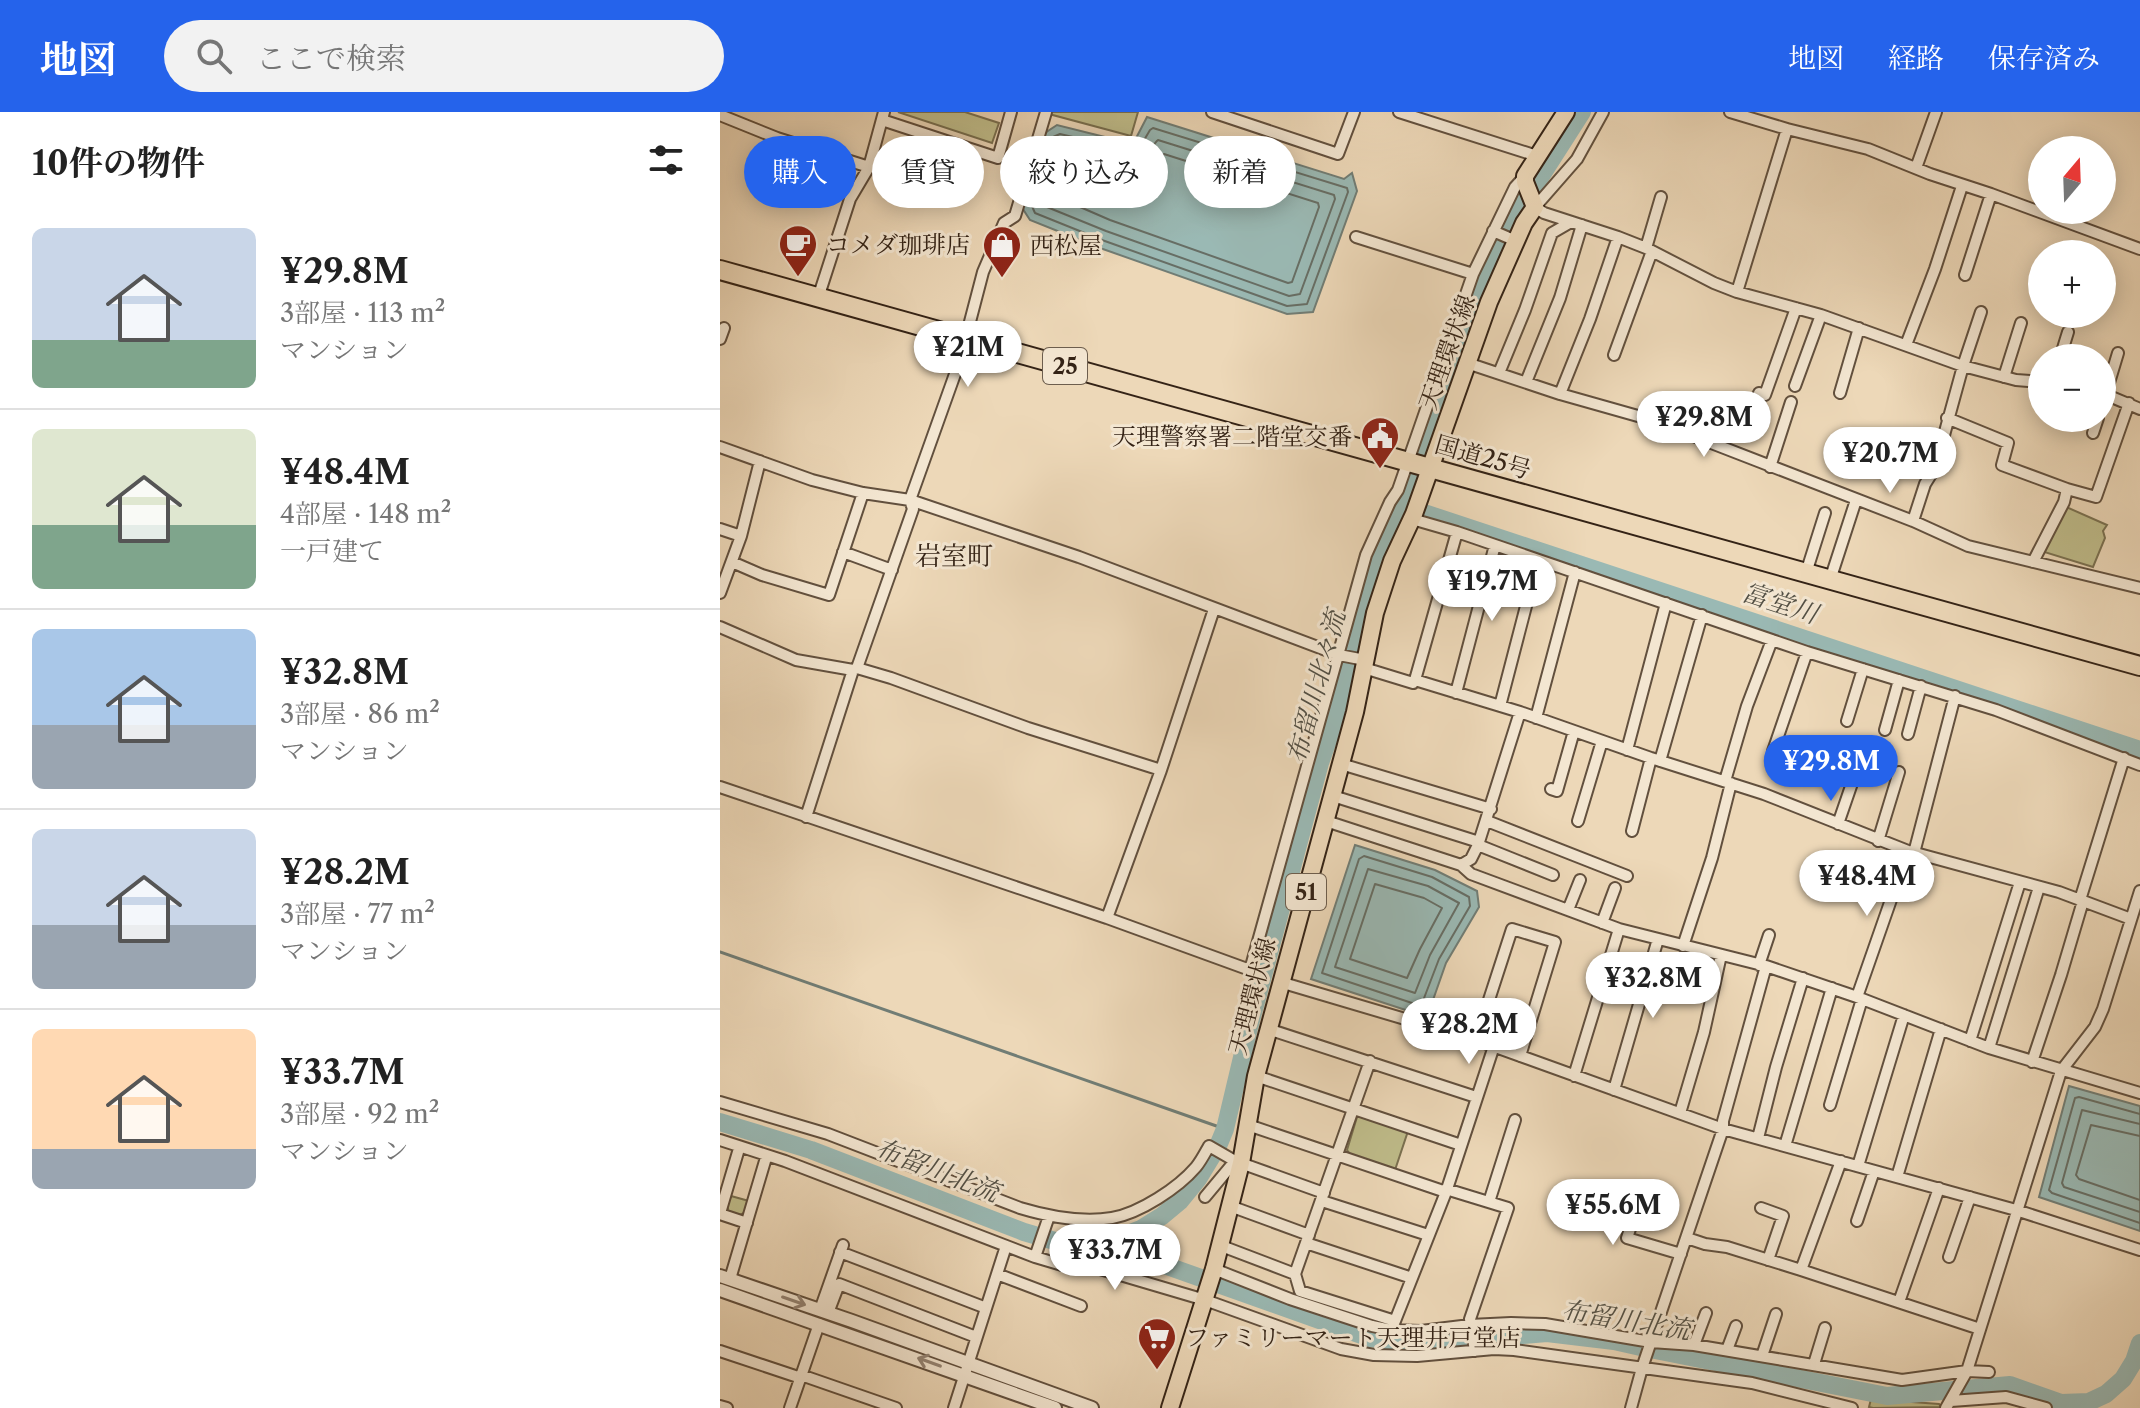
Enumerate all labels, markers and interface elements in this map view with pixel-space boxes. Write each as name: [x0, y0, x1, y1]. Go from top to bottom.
search box: [164, 20, 724, 92]
icon: search: [192, 34, 236, 78]
text: 地図: [40, 36, 116, 83]
text: ここで検索: [256, 40, 406, 77]
text: 地図: [1788, 41, 1844, 75]
text: 経路: [1888, 41, 1944, 75]
text: 保存済み: [1988, 41, 2100, 75]
chip: 購入: [744, 136, 856, 208]
chip: 賃貸: [872, 136, 984, 208]
chip: 絞り込み: [1000, 136, 1168, 208]
chip: 新着: [1184, 136, 1296, 208]
north arrow: [2028, 136, 2116, 224]
map controls: [2028, 136, 2116, 432]
icon: filters: [644, 138, 688, 182]
text: 10件の物件: [32, 142, 205, 184]
cafe icon: コメダ珈琲店: [777, 223, 819, 278]
shop icon: 西松屋: [981, 224, 1023, 279]
place label: コメダ珈琲店: [826, 230, 970, 259]
place label: 西松屋: [1030, 231, 1102, 260]
button: +: [2028, 240, 2116, 328]
text: ¥29.8M: [280, 250, 409, 292]
icon: home: [96, 260, 192, 356]
street label: 天理環状線: [1413, 291, 1481, 413]
text: 3部屋 · 113 m²: [280, 297, 445, 329]
pin: ¥21M: [921, 321, 1015, 389]
text: ¥21M: [932, 331, 1004, 363]
text: マンション: [280, 334, 409, 366]
button: −: [2028, 344, 2116, 432]
road number: 25: [1043, 348, 1087, 384]
pin: ¥29.8M: [1639, 391, 1769, 459]
text: ¥29.8M: [1655, 401, 1753, 433]
public building icon: 天理警察署二階堂交番: [1359, 415, 1401, 470]
place label: 天理警察署二階堂交番: [1112, 422, 1352, 451]
pin: ¥20.7M: [1825, 427, 1955, 495]
street label: 国道25号: [1431, 429, 1535, 485]
text: ¥20.7M: [1841, 437, 1939, 469]
text: ¥48.4M: [280, 451, 410, 493]
icon: home: [96, 461, 192, 557]
text: 4部屋 · 148 m²: [280, 498, 451, 530]
text: 一戸建て: [280, 535, 384, 567]
district label: 岩室町: [915, 540, 993, 572]
pin: ¥19.7M: [1427, 555, 1557, 623]
text: ¥19.7M: [1446, 565, 1538, 597]
water label: 富堂川: [1738, 576, 1825, 631]
water label: 布留川北々流: [1280, 604, 1353, 766]
text: ¥32.8M: [280, 651, 409, 693]
icon: home: [96, 661, 192, 757]
text: 3部屋 · 86 m²: [280, 698, 440, 730]
text: マンション: [280, 735, 409, 767]
pin: ¥29.8M: [1766, 735, 1896, 803]
text: ¥29.8M: [1782, 745, 1880, 777]
pin: ¥48.4M: [1802, 850, 1932, 918]
text: ¥28.2M: [280, 851, 410, 893]
text: ¥48.4M: [1817, 860, 1917, 892]
icon: home: [96, 861, 192, 957]
road number: 51: [1286, 874, 1326, 910]
text: 3部屋 · 77 m²: [280, 898, 435, 930]
street label: 天理環状線: [1222, 934, 1282, 1058]
text: マンション: [280, 935, 409, 967]
pin: ¥32.8M: [1588, 952, 1718, 1020]
text: ¥32.8M: [1604, 962, 1702, 994]
pin: ¥28.2M: [1404, 998, 1534, 1066]
text: ¥28.2M: [1419, 1008, 1519, 1040]
text: ¥33.7M: [280, 1051, 405, 1093]
icon: home: [96, 1061, 192, 1157]
text: 3部屋 · 92 m²: [280, 1098, 439, 1130]
water label: 布留川北流: [871, 1132, 1007, 1210]
text: マンション: [280, 1135, 409, 1167]
pin: ¥55.6M: [1548, 1179, 1678, 1247]
text: ¥55.6M: [1565, 1189, 1661, 1221]
pin: ¥33.7M: [1050, 1224, 1180, 1292]
text: ¥33.7M: [1067, 1234, 1163, 1266]
one-way arrow: [781, 1294, 806, 1309]
water label: 布留川北流: [1559, 1294, 1697, 1347]
supermarket icon: ファミリーマート天理井戸堂店: [1136, 1316, 1178, 1371]
place label: ファミリーマート天理井戸堂店: [1185, 1323, 1521, 1352]
one-way arrow: [917, 1354, 942, 1369]

